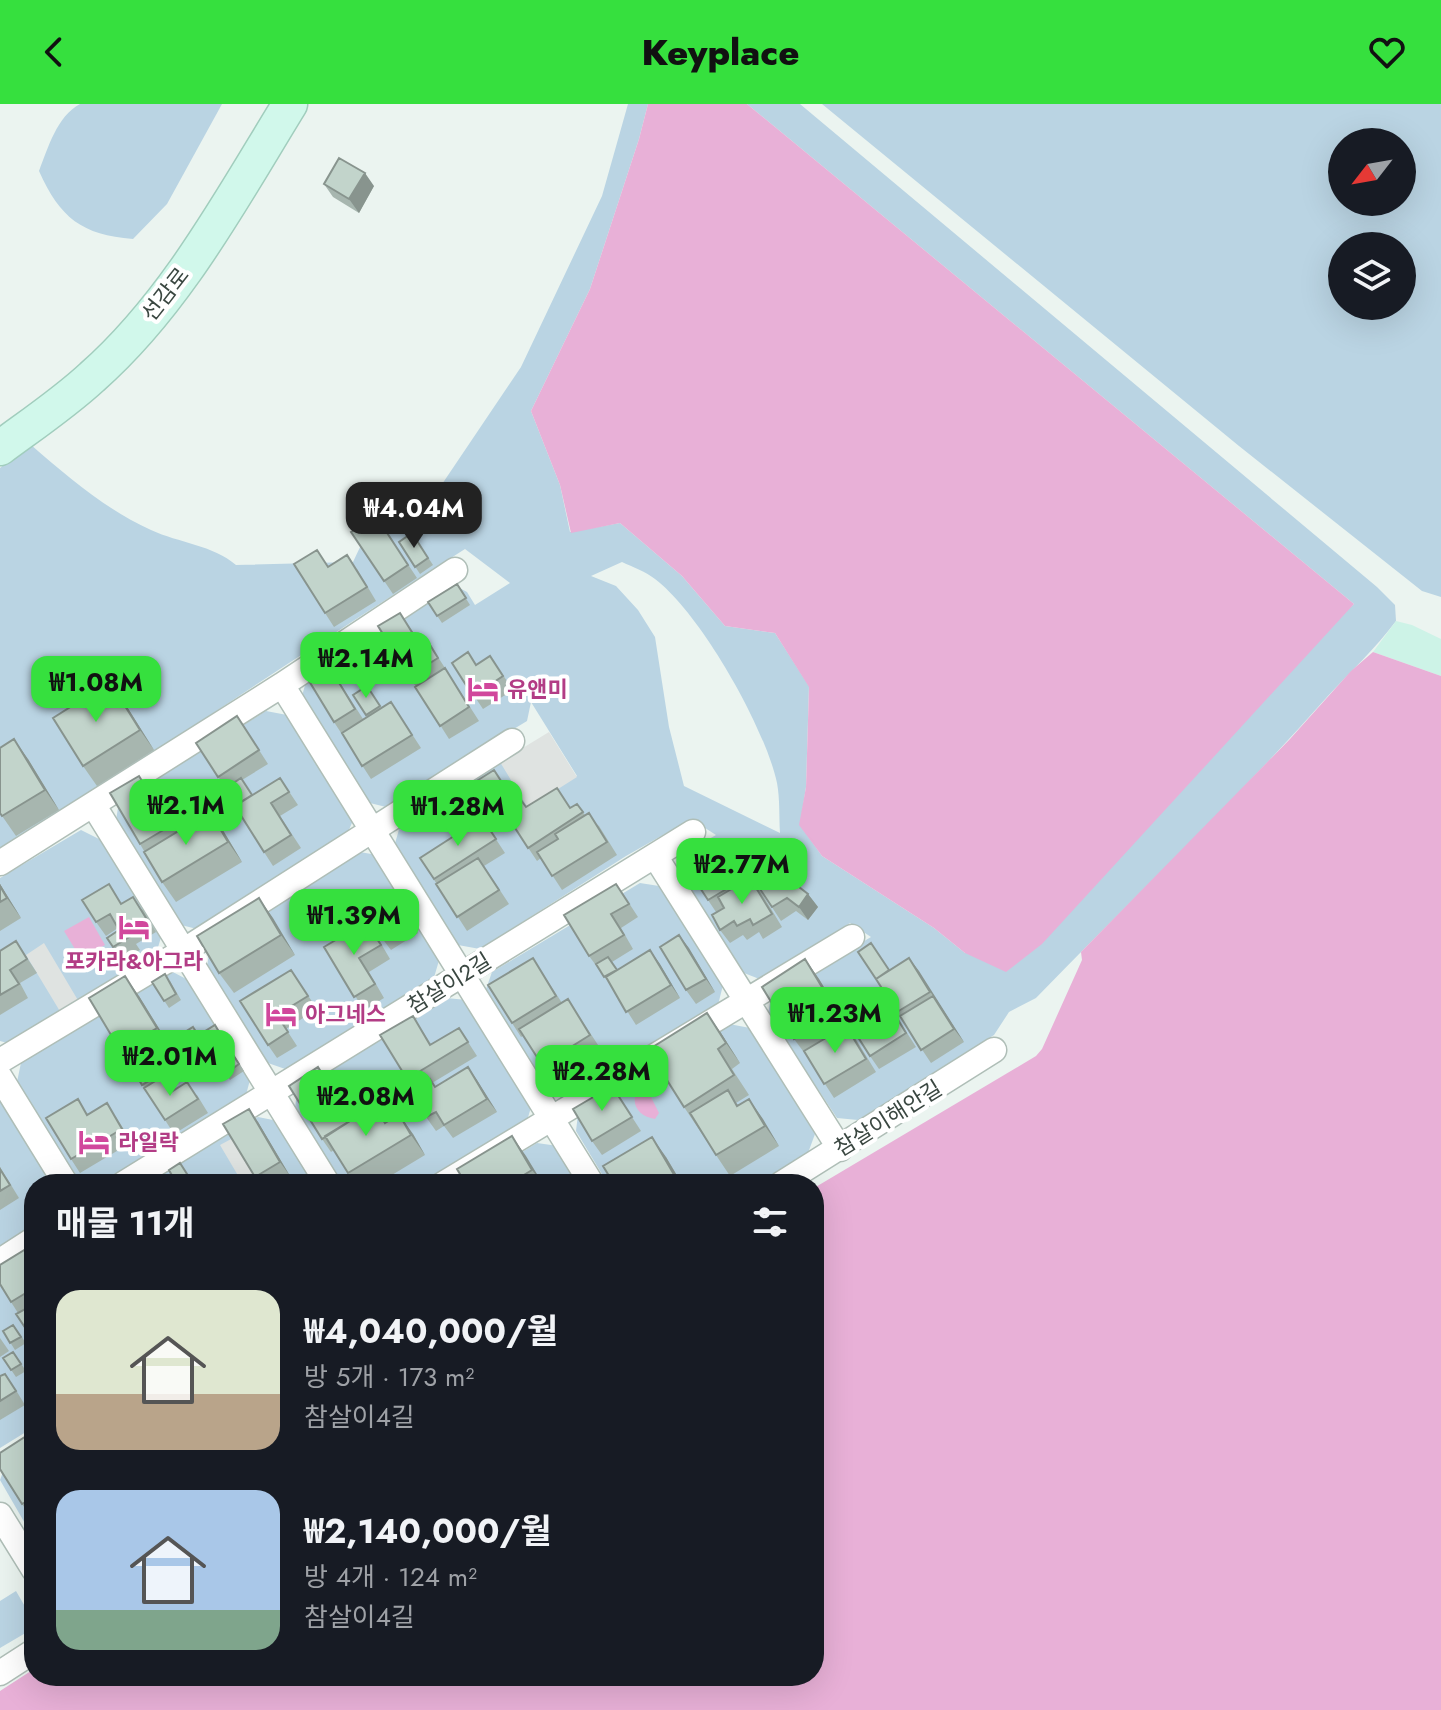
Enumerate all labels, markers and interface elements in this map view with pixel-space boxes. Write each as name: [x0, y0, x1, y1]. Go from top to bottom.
text: Keyplace: [642, 26, 799, 78]
icon: back: [32, 30, 76, 74]
icon: heart: [1365, 30, 1409, 74]
north arrow: [1328, 128, 1416, 216]
map controls: [1328, 128, 1416, 320]
button: layers: [1328, 232, 1416, 320]
street label: 선감로: [134, 260, 196, 328]
pin: ₩4.04M: [349, 482, 479, 550]
text: ₩4.04M: [364, 489, 464, 527]
pin: ₩2.14M: [301, 632, 431, 700]
text: ₩2.14M: [318, 639, 414, 677]
pin: ₩1.08M: [31, 656, 161, 724]
text: ₩1.08M: [49, 663, 143, 701]
hotel icon: 유앤미: [466, 672, 500, 706]
place label: 유앤미: [507, 673, 568, 705]
pin: ₩2.1M: [130, 779, 242, 847]
pin: ₩1.28M: [393, 780, 523, 848]
text: ₩2.1M: [147, 786, 225, 824]
text: ₩1.28M: [411, 787, 505, 825]
pin: ₩2.77M: [677, 838, 807, 906]
text: ₩2.77M: [694, 845, 790, 883]
pin: ₩1.39M: [289, 889, 419, 957]
text: ₩1.39M: [307, 896, 401, 934]
hotel icon: 포카라&아그라: [117, 910, 151, 944]
place label: 포카라&아그라: [65, 945, 203, 977]
street label: 참살이2길: [401, 945, 497, 1021]
pin: ₩1.23M: [770, 987, 900, 1055]
text: ₩1.23M: [788, 994, 882, 1032]
hotel icon: 아그네스: [264, 997, 298, 1031]
place label: 아그네스: [305, 998, 386, 1030]
pin: ₩2.01M: [105, 1030, 235, 1098]
text: ₩2.01M: [123, 1037, 217, 1075]
pin: ₩2.28M: [537, 1045, 667, 1113]
text: ₩2.28M: [553, 1052, 651, 1090]
pin: ₩2.08M: [301, 1070, 431, 1138]
street label: 참살이해안길: [828, 1072, 948, 1164]
text: ₩2.08M: [317, 1077, 415, 1115]
hotel icon: 라일락: [77, 1125, 111, 1159]
place label: 라일락: [118, 1126, 179, 1158]
text: 매물 11개: [56, 1199, 195, 1248]
icon: filters: [748, 1200, 792, 1244]
text: ₩4,040,000/월: [304, 1307, 558, 1356]
icon: home: [120, 1322, 216, 1418]
text: 방 5개 · 173 m²: [304, 1358, 474, 1396]
text: 참살이4길: [304, 1398, 415, 1436]
text: ₩2,140,000/월: [304, 1507, 551, 1556]
icon: home: [120, 1522, 216, 1618]
text: 방 4개 · 124 m²: [304, 1558, 477, 1596]
text: 참살이4길: [304, 1598, 415, 1636]

